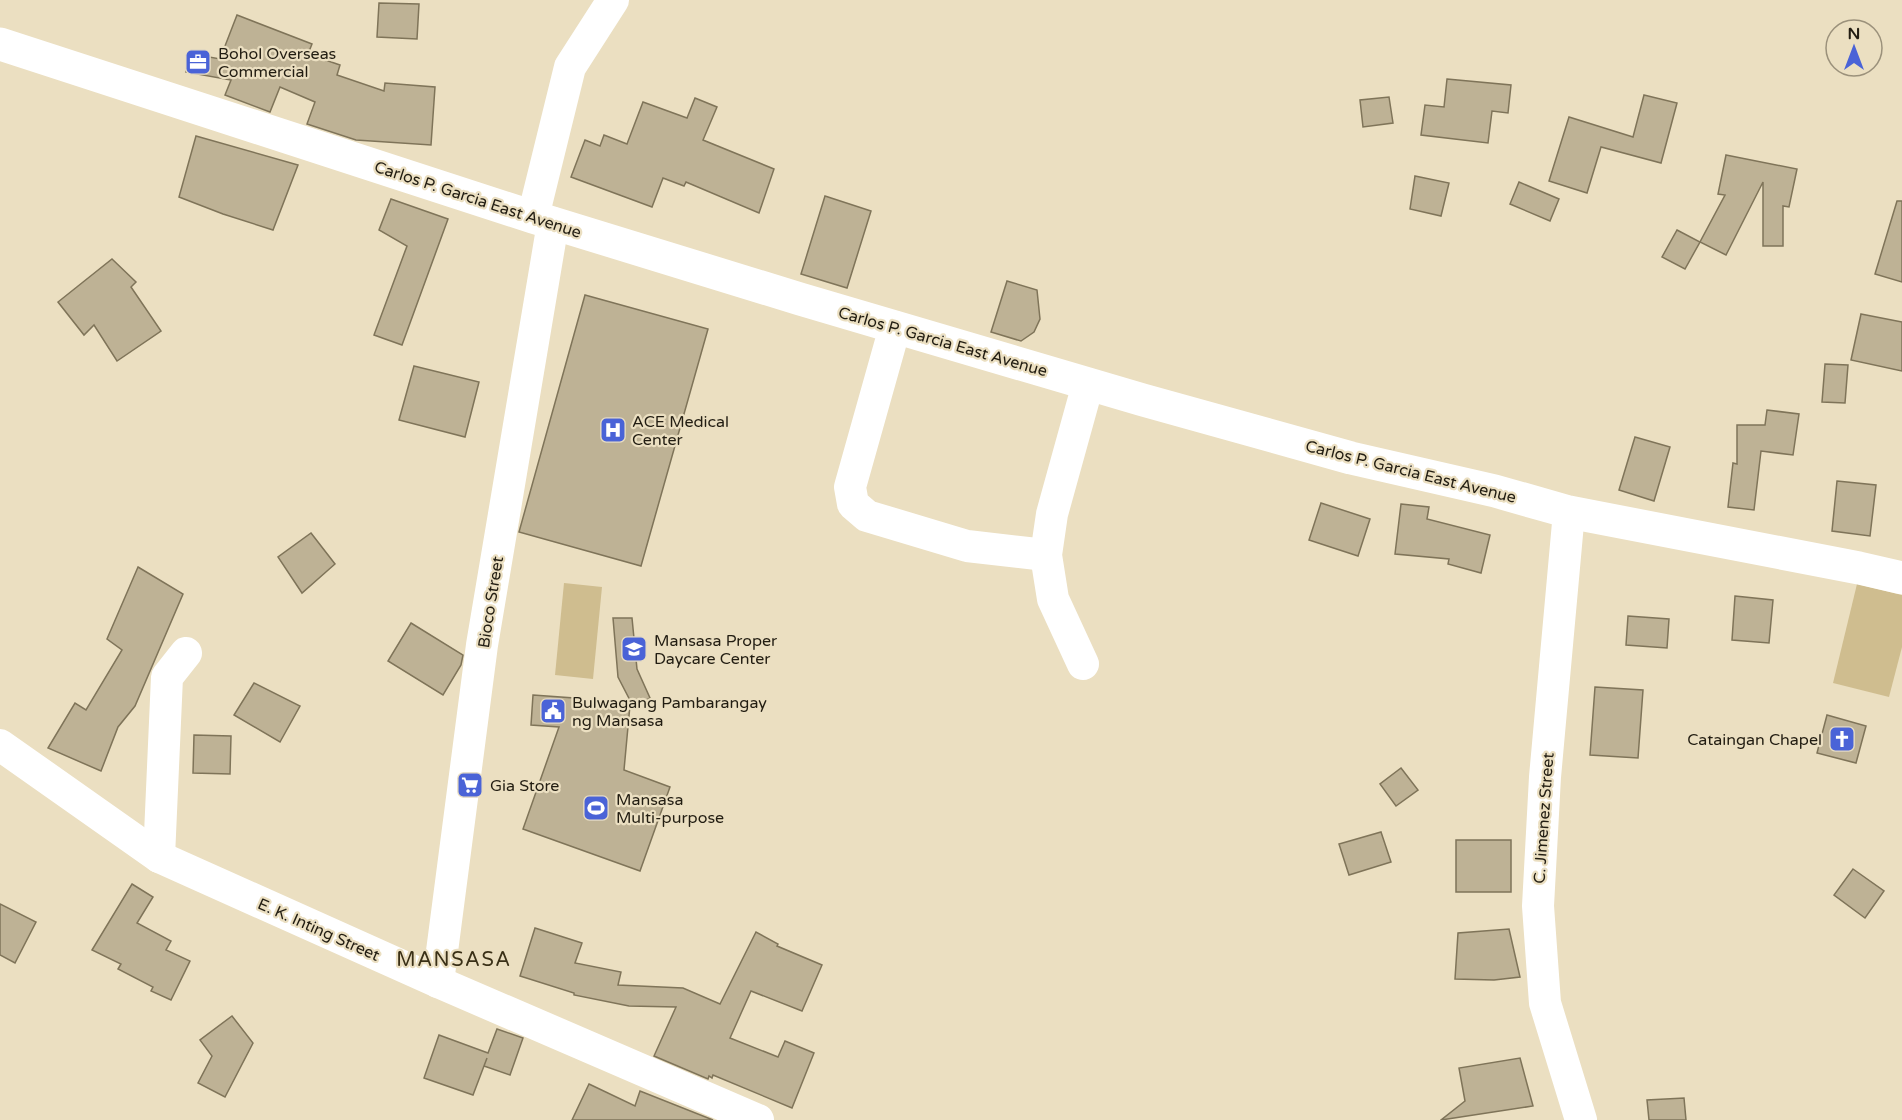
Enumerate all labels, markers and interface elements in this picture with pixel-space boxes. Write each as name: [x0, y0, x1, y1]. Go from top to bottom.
north arrow: [1824, 18, 1884, 78]
text: N: [1848, 24, 1860, 44]
place label: Bohol Overseas Commercial: [218, 44, 336, 82]
office icon: Bohol Overseas Commercial: [183, 47, 213, 77]
street label: Carlos P. Garcia East Avenue: [372, 157, 584, 243]
street label: Carlos P. Garcia East Avenue: [836, 303, 1050, 381]
place label: ACE Medical Center: [632, 412, 729, 450]
hospital icon: ACE Medical Center: [598, 415, 628, 445]
street label: Carlos P. Garcia East Avenue: [1303, 436, 1518, 508]
street label: Bioco Street: [474, 555, 508, 650]
place label: Mansasa Proper Daycare Center: [654, 631, 778, 669]
school or university icon: Mansasa Proper Daycare Center: [619, 634, 649, 664]
place label: Bulwagang Pambarangay ng Mansasa: [572, 693, 767, 731]
public building icon: Bulwagang Pambarangay ng Mansasa: [538, 696, 568, 726]
church icon: Cataingan Chapel: [1827, 724, 1857, 754]
place label: Cataingan Chapel: [1687, 730, 1822, 750]
street label: C. Jimenez Street: [1529, 752, 1559, 884]
supermarket icon: Gia Store: [455, 770, 485, 800]
place label: Gia Store: [490, 776, 559, 796]
place label: Mansasa Multi-purpose: [616, 790, 724, 828]
sports icon: Mansasa Multi-purpose: [581, 793, 611, 823]
street label: E. K. Inting Street: [255, 894, 383, 966]
district label: MANSASA: [396, 948, 512, 972]

